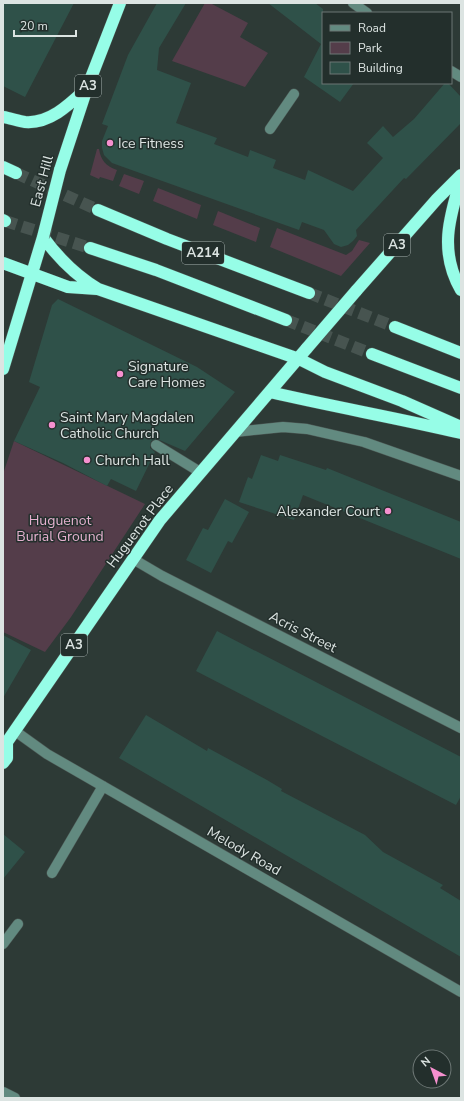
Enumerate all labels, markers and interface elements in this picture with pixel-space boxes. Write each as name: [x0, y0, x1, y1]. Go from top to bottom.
scale bar: [14, 12, 76, 38]
legend: [322, 12, 452, 84]
text: 20 m: [20, 18, 48, 34]
text: Road: [358, 20, 386, 36]
text: Park: [358, 40, 383, 56]
text: Building: [358, 60, 403, 76]
road number: A3: [75, 75, 101, 97]
place label: Ice Fitness: [118, 134, 184, 153]
marker: Ice Fitness: [105, 138, 115, 148]
street label: East Hill: [26, 152, 58, 209]
road number: A3: [384, 234, 410, 256]
road number: A214: [182, 242, 224, 264]
place label: Signature Care Homes: [128, 357, 205, 392]
marker: Signature Care Homes: [115, 369, 125, 379]
place label: Saint Mary Magdalen Catholic Church: [60, 408, 194, 443]
marker: Saint Mary Magdalen Catholic Church: [47, 420, 57, 430]
place label: Church Hall: [95, 451, 170, 470]
marker: Church Hall: [82, 455, 92, 465]
street label: Huguenot Place: [102, 480, 178, 572]
place label: Alexander Court: [277, 502, 380, 521]
marker: Alexander Court: [383, 506, 393, 516]
park label: Huguenot Burial Ground: [16, 511, 104, 546]
street label: Acris Street: [266, 607, 340, 657]
road number: A3: [61, 634, 87, 656]
street label: Melody Road: [203, 822, 285, 880]
north arrow: [412, 1049, 452, 1089]
text: N: [418, 1053, 434, 1070]

